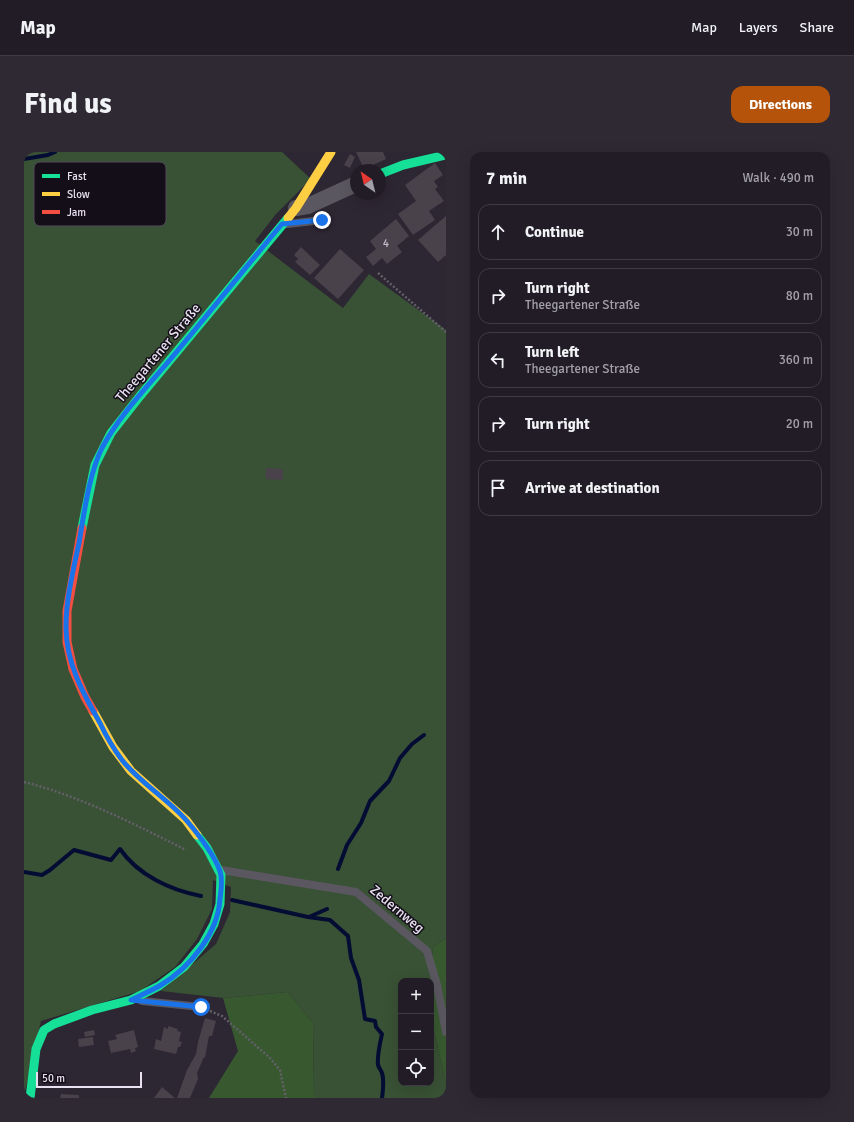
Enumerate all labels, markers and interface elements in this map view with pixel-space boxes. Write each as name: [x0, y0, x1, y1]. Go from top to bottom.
text: Map: [20, 16, 56, 40]
text: Map: [691, 19, 717, 36]
text: Layers: [739, 19, 778, 36]
text: Share: [800, 19, 834, 36]
button: Directions: [731, 86, 830, 123]
text: Find us: [24, 87, 112, 121]
legend: [34, 162, 166, 226]
north arrow: [350, 164, 386, 200]
text: 7 min: [486, 168, 527, 189]
text: Fast: [67, 170, 87, 183]
text: Walk · 490 m: [743, 170, 814, 186]
text: Slow: [67, 188, 90, 201]
text: Jam: [67, 206, 86, 219]
route end: [313, 211, 331, 229]
icon: ahead: [487, 221, 509, 243]
text: Continue: [525, 223, 584, 241]
text: 30 m: [786, 224, 813, 240]
house number: 4: [383, 236, 390, 251]
text: Turn right: [525, 279, 590, 297]
icon: right: [487, 285, 509, 307]
text: 80 m: [786, 288, 813, 304]
text: Theegartener Straße: [525, 297, 640, 313]
street label: Theegartener Straße: [112, 300, 204, 406]
text: Turn left: [525, 343, 579, 361]
icon: left: [487, 349, 509, 371]
text: 360 m: [779, 352, 813, 368]
text: Theegartener Straße: [525, 361, 640, 377]
icon: right: [487, 413, 509, 435]
text: Turn right: [525, 415, 590, 433]
text: 20 m: [786, 416, 813, 432]
icon: arrive: [487, 477, 509, 499]
text: Arrive at destination: [525, 479, 660, 497]
street label: Zedernweg: [366, 881, 428, 937]
map controls: [398, 978, 434, 1086]
button: +: [398, 978, 434, 1014]
route start: [192, 998, 210, 1016]
button: −: [398, 1014, 434, 1050]
button: locate: [398, 1050, 434, 1086]
scale bar: [36, 1070, 142, 1089]
text: 50 m: [42, 1072, 65, 1085]

